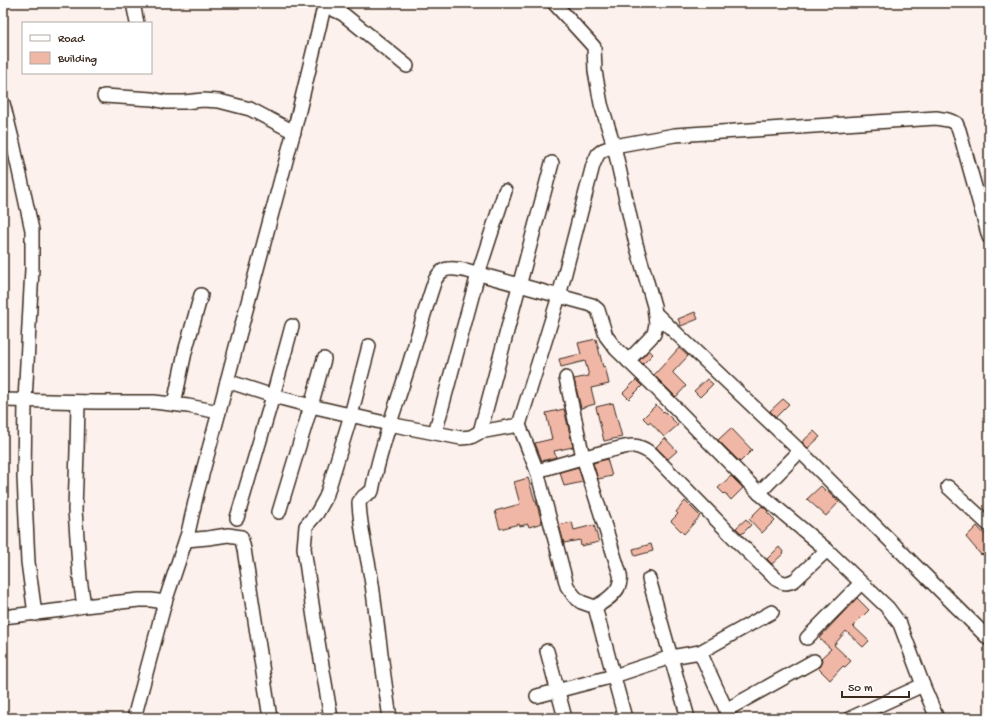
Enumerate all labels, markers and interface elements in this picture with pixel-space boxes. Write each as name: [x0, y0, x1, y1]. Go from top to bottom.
legend: [22, 22, 152, 74]
text: Road: [58, 33, 85, 47]
text: Building: [57, 53, 97, 67]
scale bar: [842, 673, 909, 699]
text: 50 m: [848, 682, 873, 696]

